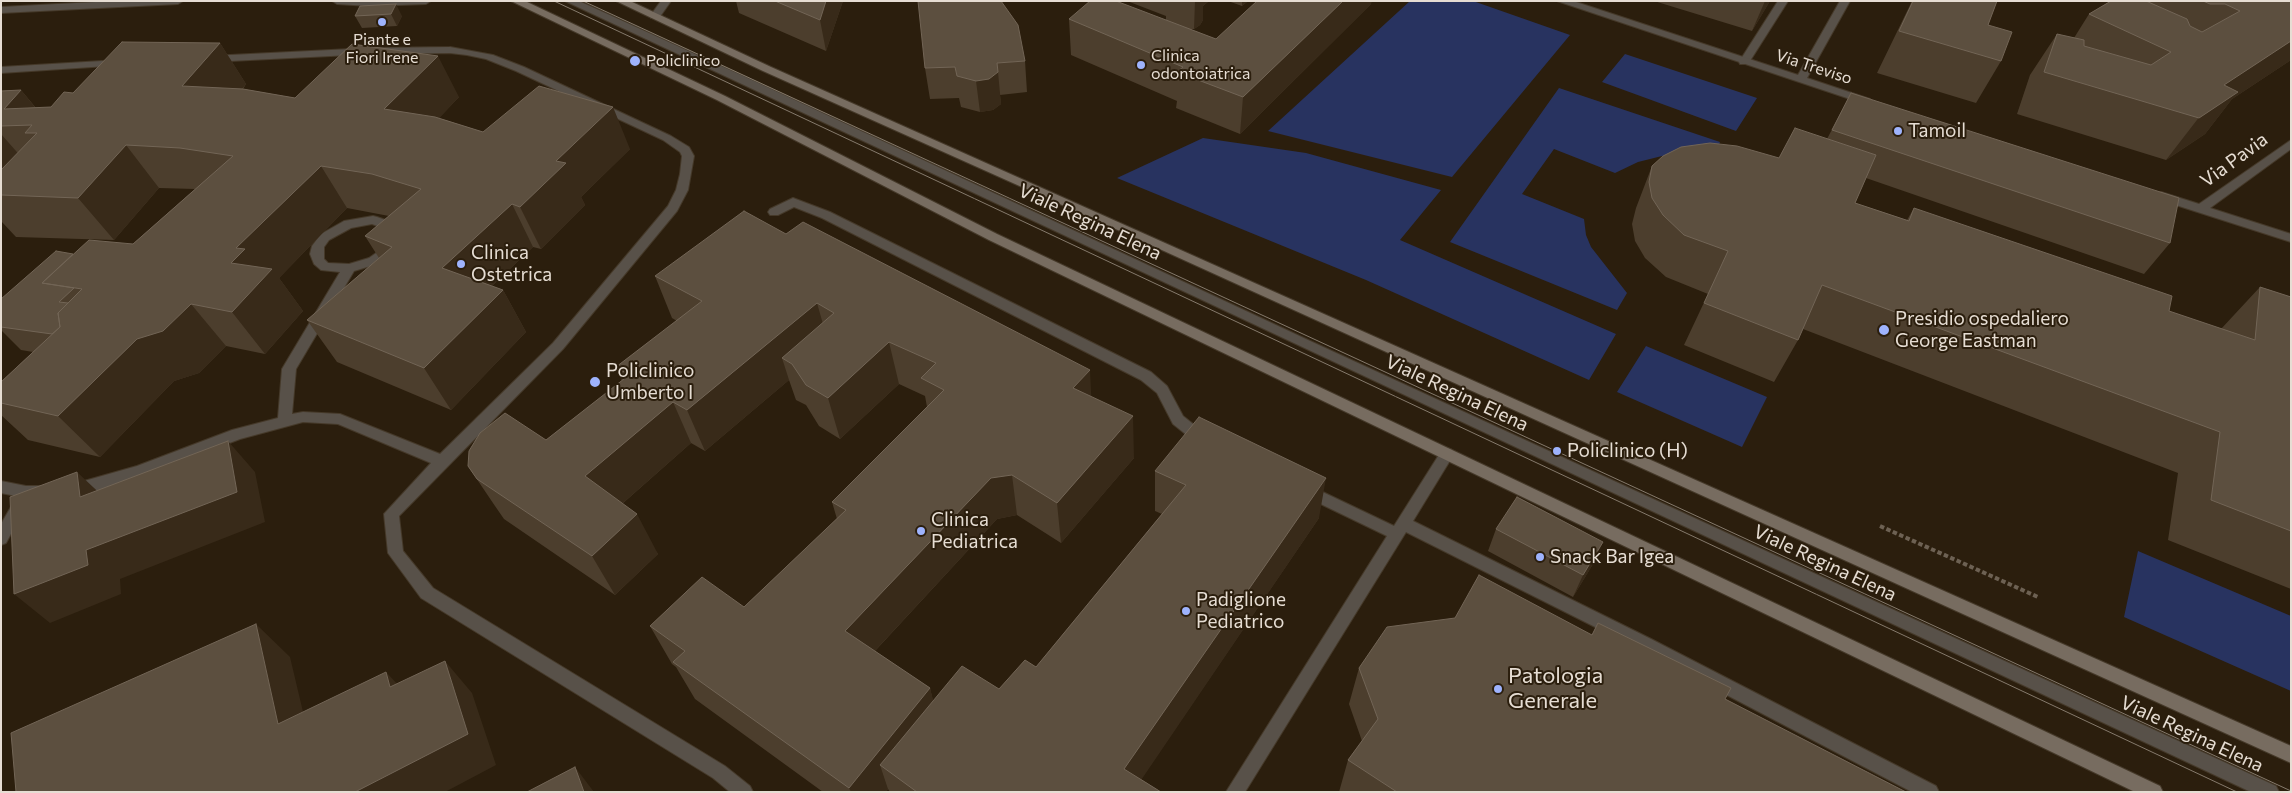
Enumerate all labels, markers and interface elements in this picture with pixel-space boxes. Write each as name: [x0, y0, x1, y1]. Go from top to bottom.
marker: Piante e Fiori Irene: [376, 16, 388, 28]
place label: Piante e Fiori Irene: [345, 30, 419, 68]
place label: Clinica odontoiatrica: [1151, 46, 1250, 84]
street label: Via Treviso: [1773, 46, 1855, 88]
place label: Policlinico: [646, 51, 720, 71]
marker: Policlinico: [628, 54, 642, 68]
marker: Clinica odontoiatrica: [1135, 59, 1147, 71]
place label: Tamoil: [1908, 120, 1966, 142]
marker: Tamoil: [1892, 125, 1904, 137]
street label: Via Pavia: [2196, 128, 2272, 192]
street label: Viale Regina Elena: [1015, 179, 1165, 265]
place label: Clinica Ostetrica: [471, 242, 552, 286]
marker: Clinica Ostetrica: [455, 258, 467, 270]
place label: Presidio ospedaliero George Eastman: [1895, 308, 2069, 352]
marker: Presidio ospedaliero George Eastman: [1877, 323, 1891, 337]
street label: Viale Regina Elena: [1382, 350, 1532, 436]
place label: Policlinico Umberto I: [606, 360, 694, 404]
marker: Policlinico Umberto I: [588, 375, 602, 389]
place label: Policlinico (H): [1567, 440, 1688, 462]
marker: Policlinico (H): [1551, 445, 1563, 457]
place label: Clinica Pediatrica: [931, 509, 1018, 553]
street label: Viale Regina Elena: [1750, 520, 1900, 606]
marker: Clinica Pediatrica: [915, 525, 927, 537]
place label: Snack Bar Igea: [1550, 546, 1674, 568]
marker: Snack Bar Igea: [1534, 551, 1546, 563]
place label: Padiglione Pediatrico: [1196, 589, 1286, 633]
marker: Padiglione Pediatrico: [1180, 605, 1192, 617]
place label: Patologia Generale: [1508, 663, 1603, 714]
marker: Patologia Generale: [1492, 683, 1504, 695]
street label: Viale Regina Elena: [2117, 691, 2267, 777]

